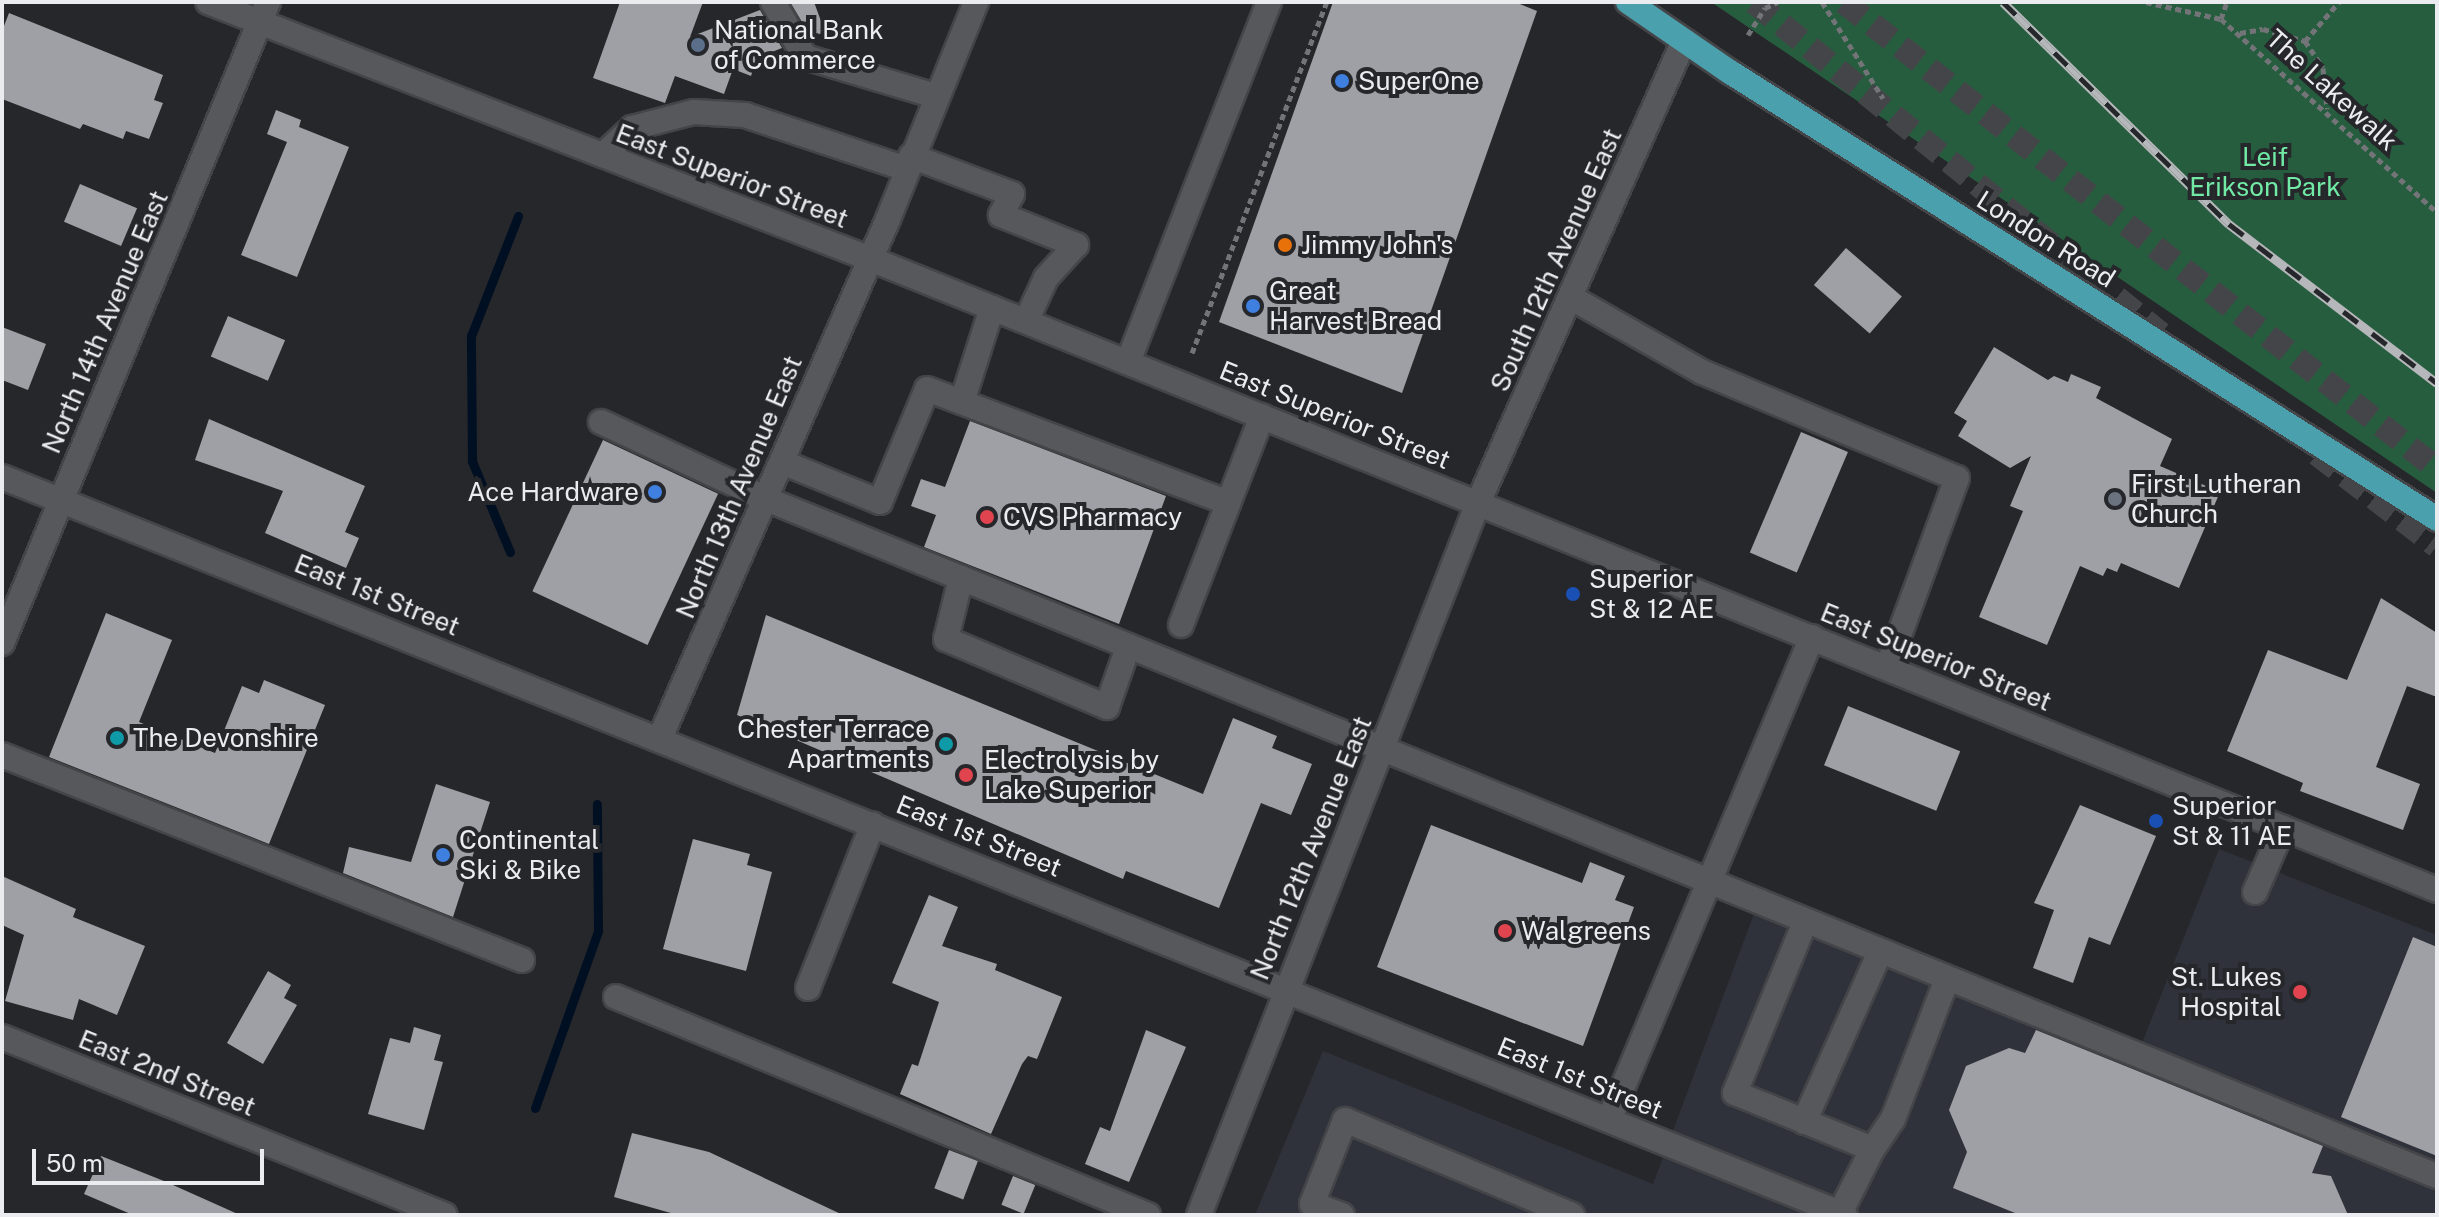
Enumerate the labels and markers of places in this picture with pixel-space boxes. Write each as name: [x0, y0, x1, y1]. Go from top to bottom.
place label: National Bank of Commerce: [714, 14, 884, 76]
marker: National Bank of Commerce: [689, 36, 707, 54]
place label: SuperOne: [1358, 65, 1480, 97]
marker: SuperOne: [1333, 72, 1351, 90]
place label: Jimmy John's: [1301, 229, 1454, 261]
marker: Jimmy John's: [1276, 236, 1294, 254]
place label: Great Harvest Bread: [1269, 275, 1442, 336]
marker: Great Harvest Bread: [1244, 297, 1262, 315]
place label: First Lutheran Church: [2131, 468, 2301, 530]
place label: Ace Hardware: [467, 476, 639, 508]
marker: Ace Hardware: [646, 483, 664, 501]
marker: First Lutheran Church: [2106, 490, 2124, 508]
place label: CVS Pharmacy: [1003, 501, 1182, 533]
marker: CVS Pharmacy: [978, 508, 996, 526]
place label: Superior St & 12 AE: [1589, 563, 1714, 624]
marker: Superior St & 12 AE: [1564, 585, 1582, 603]
place label: Chester Terrace Apartments: [737, 713, 930, 774]
place label: The Devonshire: [133, 722, 319, 754]
marker: The Devonshire: [108, 729, 126, 747]
marker: Chester Terrace Apartments: [937, 735, 955, 753]
place label: Electrolysis by Lake Superior: [984, 744, 1159, 806]
marker: Electrolysis by Lake Superior: [955, 764, 977, 786]
place label: Superior St & 11 AE: [2172, 790, 2292, 852]
marker: Superior St & 11 AE: [2147, 812, 2165, 830]
place label: Continental Ski & Bike: [459, 824, 599, 886]
marker: Continental Ski & Bike: [434, 846, 452, 864]
place label: Walgreens: [1521, 915, 1651, 947]
marker: Walgreens: [1496, 922, 1514, 940]
place label: St. Lukes Hospital: [2171, 961, 2282, 1022]
marker: St. Lukes Hospital: [2289, 981, 2311, 1003]

